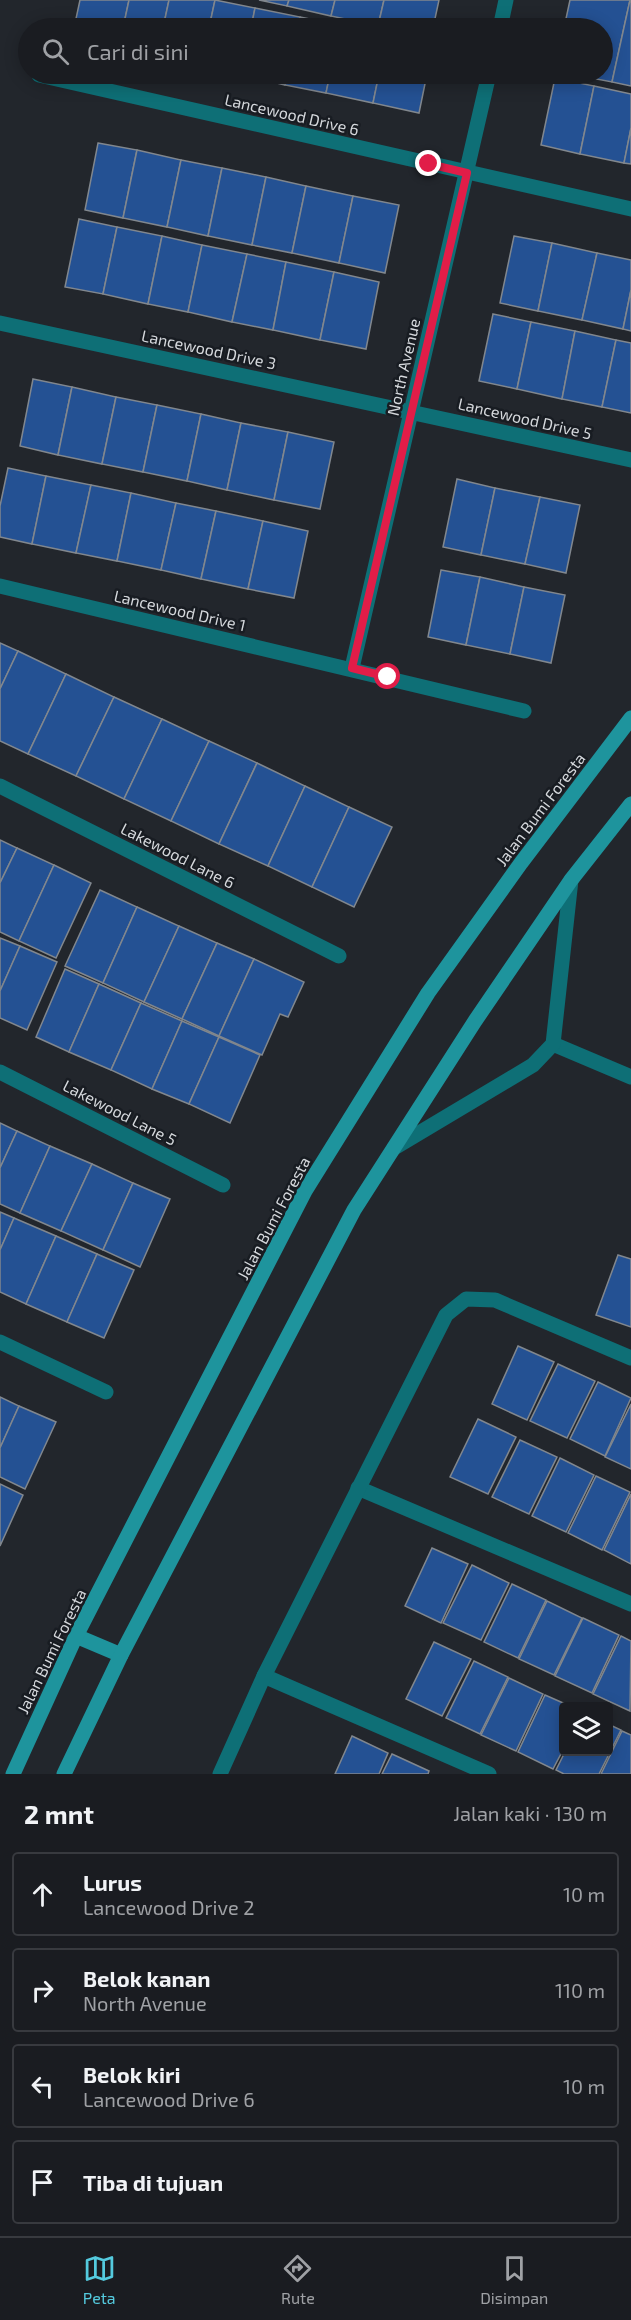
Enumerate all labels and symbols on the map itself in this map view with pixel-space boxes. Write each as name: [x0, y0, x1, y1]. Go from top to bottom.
street label: Lancewood Drive 6: [223, 89, 361, 139]
route end: [415, 150, 441, 176]
street label: North Avenue: [383, 317, 423, 417]
street label: Lancewood Drive 3: [140, 325, 278, 373]
street label: Lancewood Drive 5: [456, 393, 594, 443]
street label: Lancewood Drive 1: [112, 586, 248, 634]
route start: [374, 663, 400, 689]
street label: Jalan Bumi Foresta: [491, 749, 589, 869]
street label: Lakewood Lane 6: [118, 818, 238, 892]
street label: Lakewood Lane 5: [60, 1075, 180, 1149]
street label: Jalan Bumi Foresta: [233, 1153, 313, 1283]
street label: Jalan Bumi Foresta: [13, 1585, 89, 1717]

